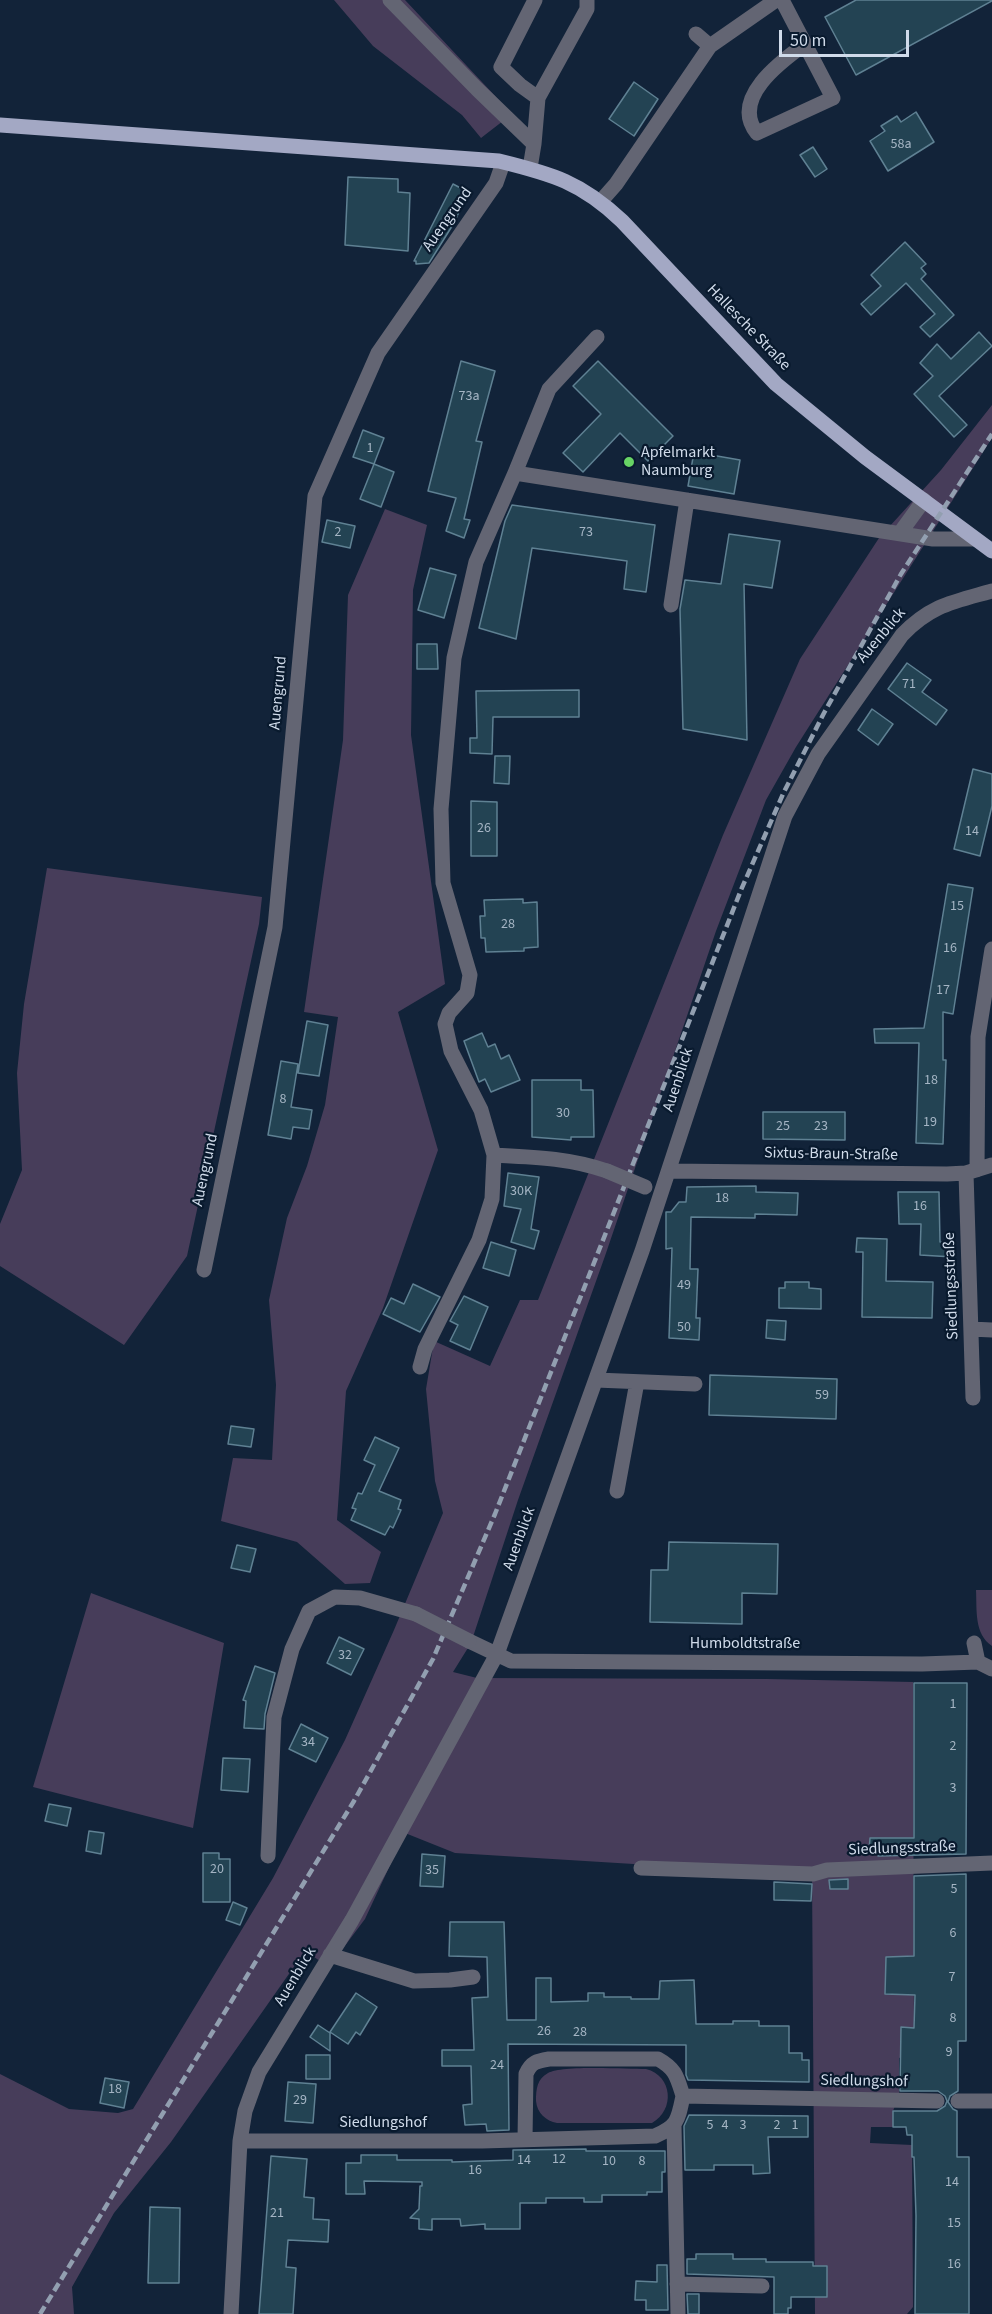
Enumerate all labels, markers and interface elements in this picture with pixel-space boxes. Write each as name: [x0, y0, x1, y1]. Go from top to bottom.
scale bar: [782, 18, 912, 56]
text: 50 m: [790, 28, 826, 53]
house number: 58a: [891, 137, 911, 153]
street label: Auengrund: [419, 184, 477, 256]
street label: Hallesche Straße: [702, 281, 794, 375]
house number: 73a: [459, 389, 479, 405]
house number: 1: [367, 441, 373, 457]
place label: Apfelmarkt Naumburg: [641, 443, 715, 481]
marker: Apfelmarkt Naumburg: [622, 455, 636, 469]
house number: 2: [335, 525, 341, 541]
house number: 73: [579, 525, 593, 541]
street label: Auenblick: [853, 605, 911, 667]
street label: Auengrund: [266, 655, 292, 731]
house number: 71: [902, 677, 916, 693]
house number: 26: [477, 821, 491, 837]
house number: 14: [965, 824, 979, 840]
house number: 15: [950, 899, 964, 915]
house number: 28: [501, 917, 515, 933]
house number: 16: [943, 941, 957, 957]
house number: 17: [936, 983, 950, 999]
street label: Auenblick: [660, 1046, 698, 1114]
house number: 18: [924, 1073, 938, 1089]
house number: 8: [280, 1092, 286, 1108]
house number: 30: [556, 1106, 570, 1122]
house number: 19: [923, 1115, 937, 1131]
house number: 25: [776, 1119, 790, 1135]
house number: 23: [814, 1119, 828, 1135]
street label: Auengrund: [189, 1132, 223, 1208]
street label: Sixtus-Braun-Straße: [764, 1144, 898, 1166]
house number: 30K: [510, 1184, 532, 1200]
house number: 18: [715, 1191, 729, 1207]
house number: 16: [913, 1199, 927, 1215]
street label: Siedlungsstraße: [941, 1232, 963, 1340]
house number: 49: [677, 1278, 691, 1294]
house number: 50: [677, 1320, 691, 1336]
house number: 59: [815, 1388, 829, 1404]
street label: Auenblick: [500, 1505, 540, 1573]
street label: Humboldtstraße: [690, 1634, 800, 1654]
house number: 32: [338, 1648, 352, 1664]
house number: 1: [950, 1697, 956, 1713]
house number: 34: [301, 1735, 315, 1751]
house number: 2: [950, 1739, 956, 1755]
house number: 3: [950, 1781, 956, 1797]
street label: Siedlungsstraße: [848, 1838, 956, 1860]
house number: 20: [210, 1862, 224, 1878]
house number: 35: [425, 1863, 439, 1879]
house number: 5: [951, 1882, 957, 1898]
house number: 6: [950, 1926, 956, 1942]
street label: Auenblick: [271, 1944, 321, 2010]
house number: 7: [949, 1970, 955, 1986]
house number: 8: [950, 2011, 956, 2027]
house number: 26: [537, 2024, 551, 2040]
house number: 28: [573, 2025, 587, 2041]
house number: 9: [946, 2045, 952, 2061]
house number: 24: [490, 2058, 504, 2074]
street label: Siedlungshof: [820, 2072, 908, 2092]
house number: 18: [108, 2082, 122, 2098]
house number: 29: [293, 2093, 307, 2109]
street label: Siedlungshof: [339, 2113, 427, 2133]
house number: 5: [707, 2118, 713, 2134]
house number: 4: [722, 2118, 728, 2134]
house number: 3: [740, 2118, 746, 2134]
house number: 2: [774, 2118, 780, 2134]
house number: 1: [792, 2118, 798, 2134]
house number: 12: [552, 2152, 566, 2168]
house number: 14: [517, 2153, 531, 2169]
house number: 10: [602, 2154, 616, 2170]
house number: 8: [639, 2154, 645, 2170]
house number: 16: [468, 2163, 482, 2179]
house number: 14: [945, 2175, 959, 2191]
house number: 21: [270, 2206, 284, 2222]
house number: 15: [947, 2216, 961, 2232]
house number: 16: [947, 2257, 961, 2273]

